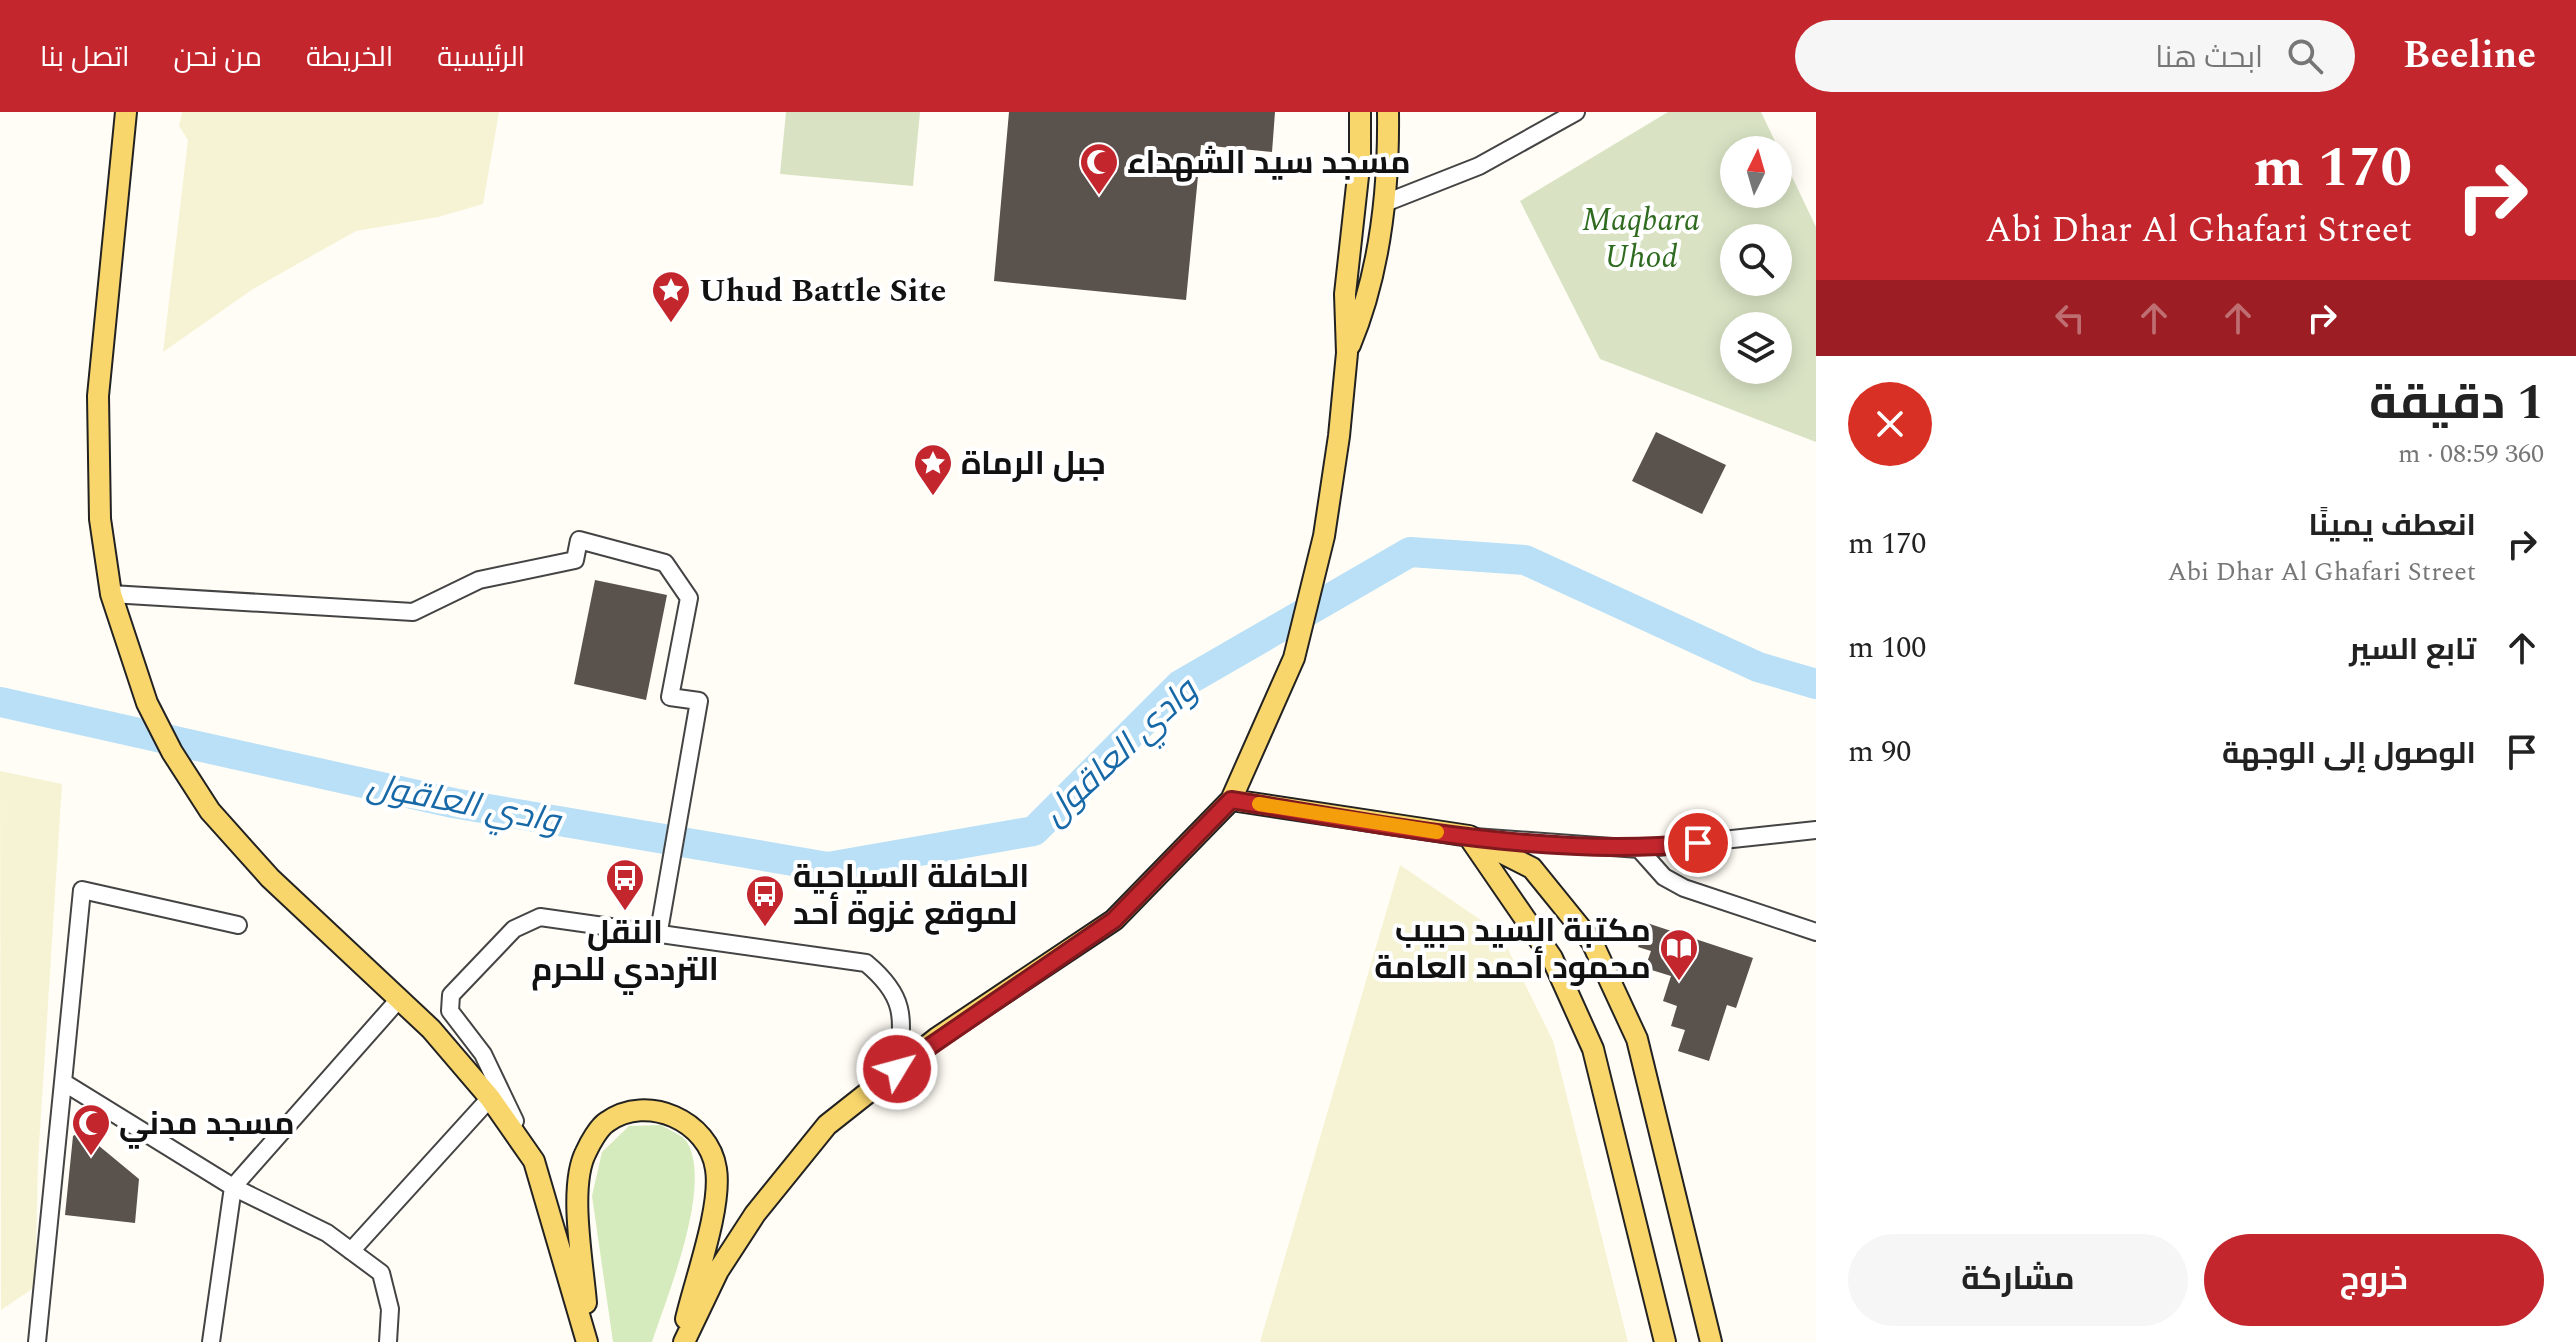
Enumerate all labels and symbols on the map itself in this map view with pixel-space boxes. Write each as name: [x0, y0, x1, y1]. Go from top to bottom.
north arrow: [1720, 136, 1792, 208]
place label: مسجد سيد الشهداء: [1127, 139, 1411, 188]
mosque icon: مسجد سيد الشهداء: [1078, 141, 1120, 196]
park label: Maqbara Uhod: [1582, 196, 1700, 282]
place label: Uhud Battle Site: [699, 267, 946, 316]
place icon: Uhud Battle Site: [650, 269, 692, 324]
place label: جبل الرماة: [961, 440, 1106, 489]
place icon: جبل الرماة: [912, 442, 954, 497]
water label: وادي العاقول: [1031, 665, 1211, 838]
water label: وادي العاقول: [363, 760, 567, 849]
pin: [1664, 809, 1732, 877]
place label: الحافلة السياحية لموقع غزوة أحد: [793, 853, 1029, 939]
bus stop icon: النقل الترددي للحرم: [604, 857, 646, 912]
bus stop icon: الحافلة السياحية لموقع غزوة أحد: [744, 873, 786, 928]
place label: مكتبة السيد حبيب محمود أحمد العامة: [1374, 907, 1651, 993]
place label: النقل الترددي للحرم: [531, 909, 719, 995]
library icon: مكتبة السيد حبيب محمود أحمد العامة: [1658, 927, 1700, 982]
position arrow: [855, 1027, 939, 1111]
place label: مسجد مدني: [119, 1100, 295, 1149]
mosque icon: مسجد مدني: [70, 1102, 112, 1157]

